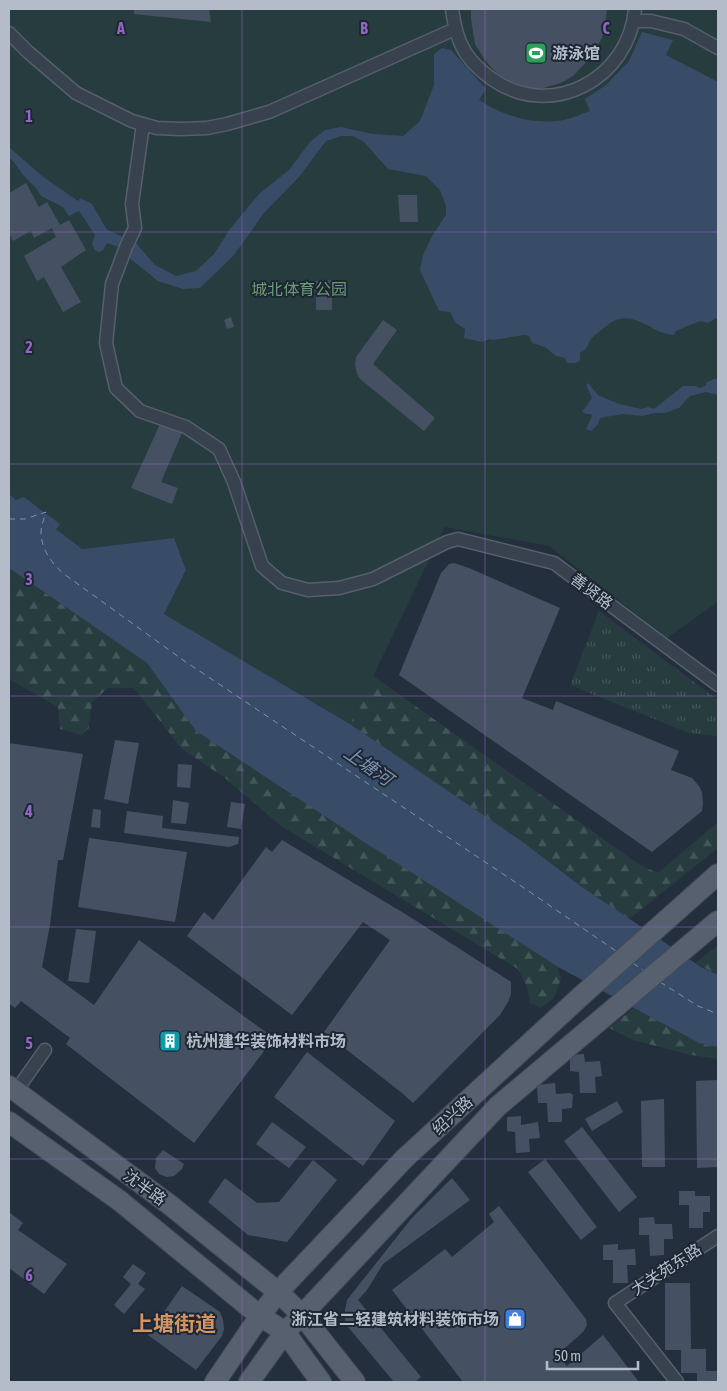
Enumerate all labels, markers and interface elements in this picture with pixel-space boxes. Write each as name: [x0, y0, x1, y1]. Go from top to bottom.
text: A: [116, 19, 125, 37]
text: B: [360, 19, 368, 37]
text: C: [602, 19, 610, 37]
sports icon: 游泳馆: [524, 41, 548, 65]
place label: 游泳馆: [552, 44, 600, 62]
text: 1: [25, 107, 33, 125]
park label: 城北体育公园: [251, 280, 347, 298]
text: 2: [25, 338, 33, 356]
street label: 善贤路: [567, 569, 617, 613]
text: 3: [25, 570, 33, 588]
water label: 上塘河: [340, 742, 399, 791]
text: 4: [24, 802, 33, 820]
building icon: 杭州建华装饰材料市场: [158, 1029, 182, 1053]
place label: 杭州建华装饰材料市场: [186, 1032, 346, 1050]
text: 5: [25, 1034, 33, 1052]
street label: 绍兴路: [428, 1092, 476, 1138]
street label: 沈半路: [120, 1166, 170, 1208]
street label: 大关苑东路: [628, 1240, 704, 1298]
text: 6: [25, 1266, 33, 1284]
shop icon: 浙江省二轻建筑材料装饰市场: [503, 1307, 527, 1331]
place label: 浙江省二轻建筑材料装饰市场: [291, 1310, 499, 1328]
district label: 上塘街道: [132, 1311, 216, 1335]
scale bar: [547, 1338, 638, 1370]
text: 50 m: [554, 1347, 581, 1364]

